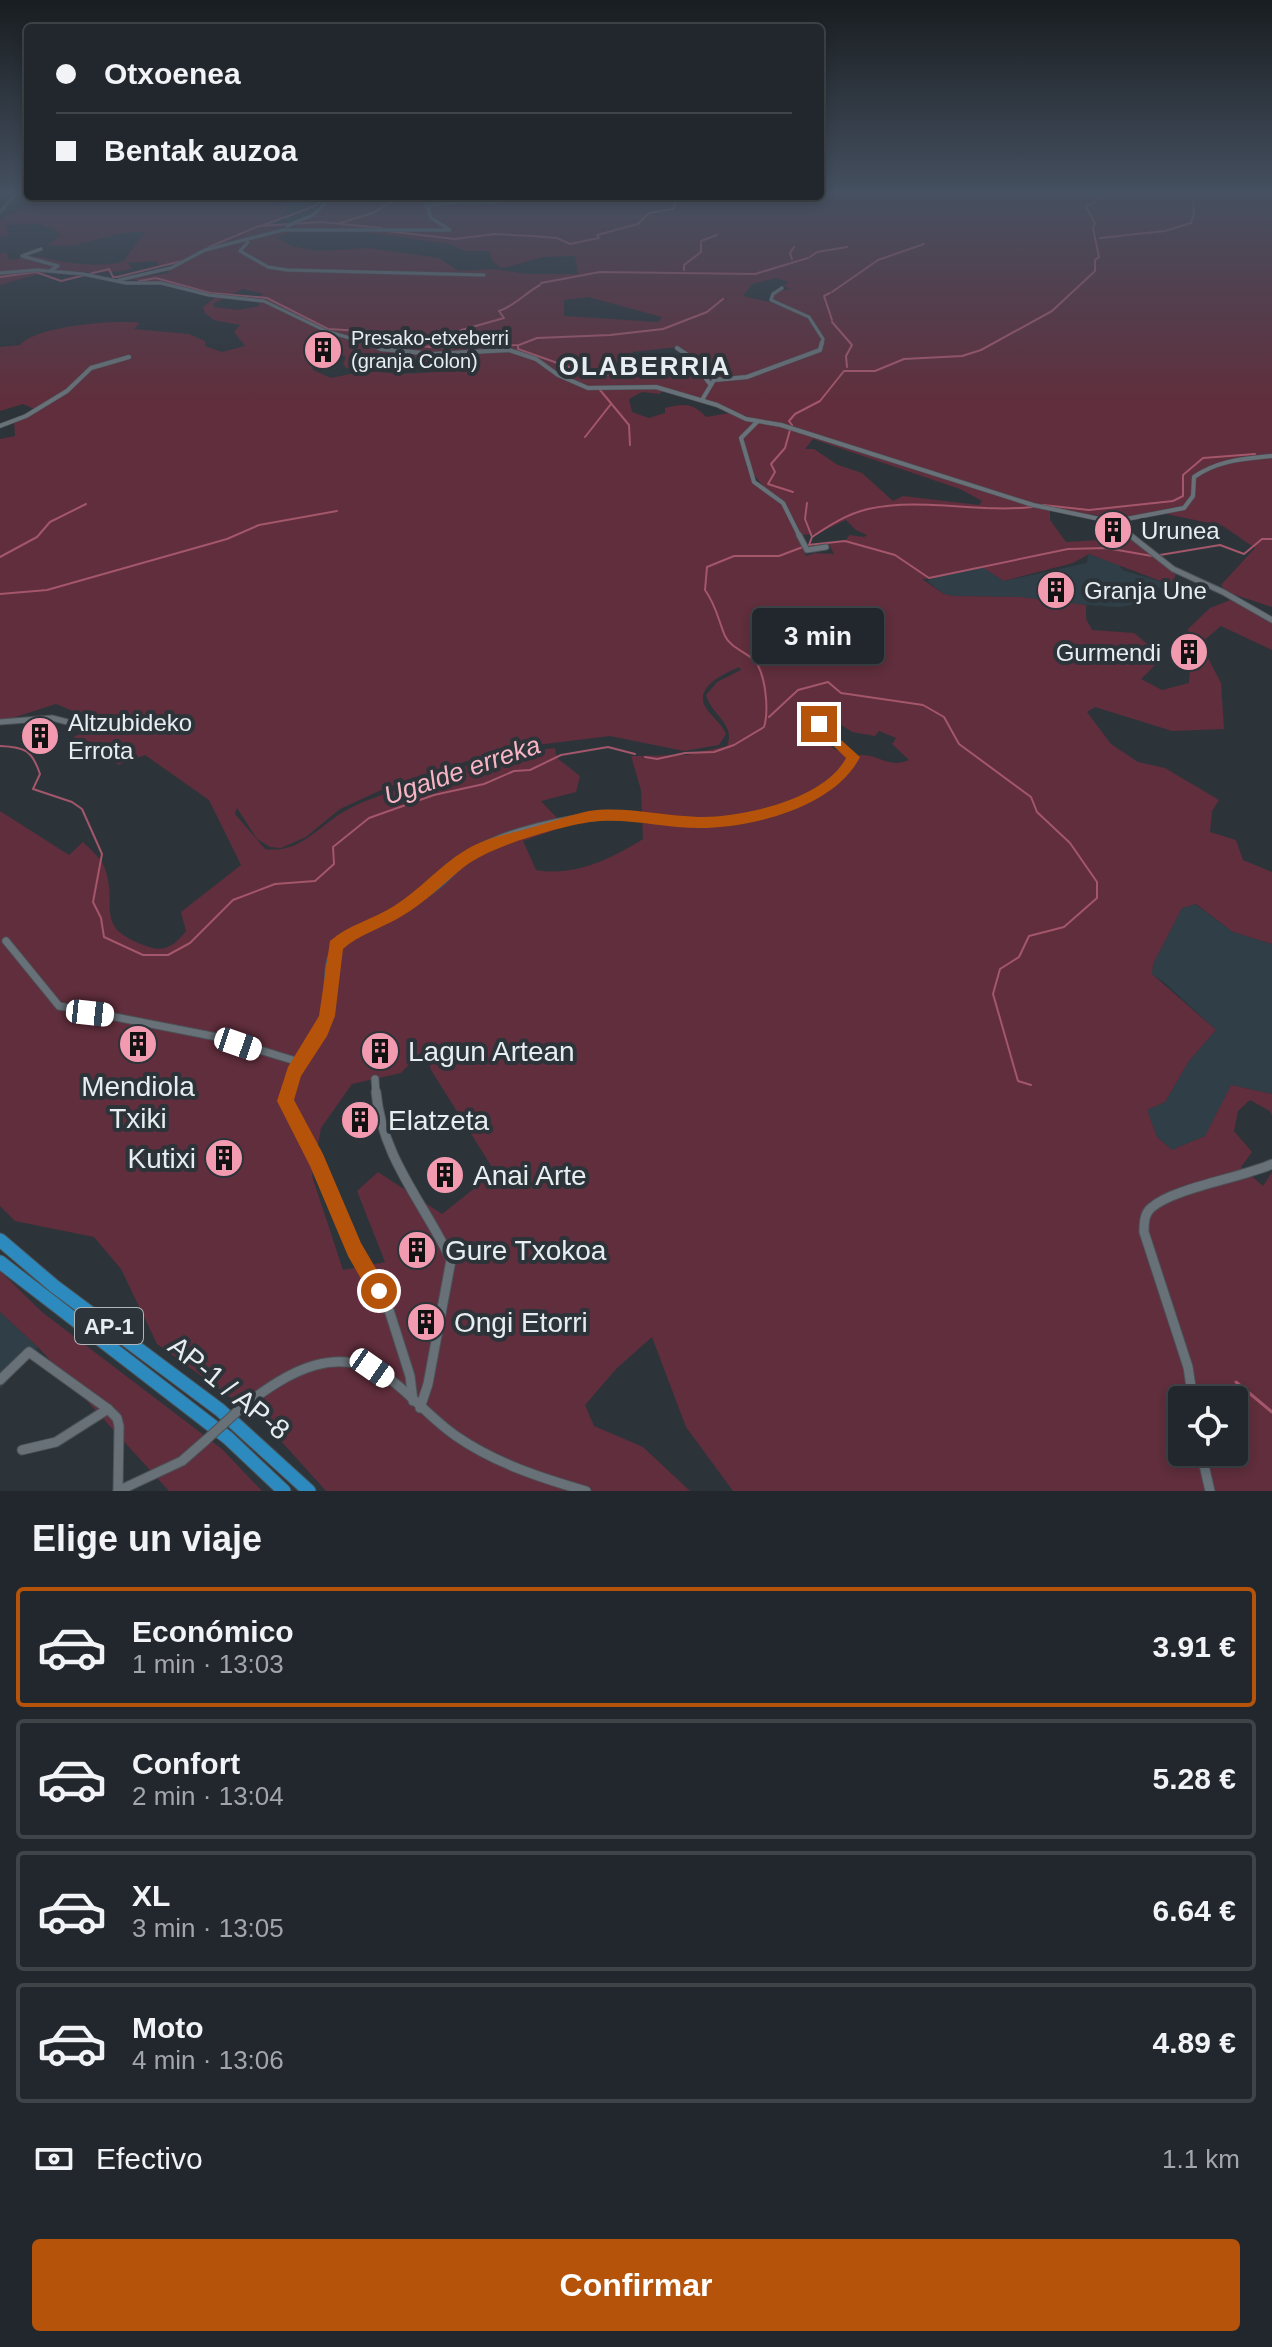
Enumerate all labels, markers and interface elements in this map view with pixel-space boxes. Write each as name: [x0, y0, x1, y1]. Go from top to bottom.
text: Otxoenea: [104, 57, 241, 90]
text: Bentak auzoa: [104, 134, 297, 167]
place label: Presako-etxeberri (granja Colon): [351, 327, 509, 372]
building icon: Presako-etxeberri (granja Colon): [302, 329, 344, 371]
district label: OLABERRIA: [559, 351, 731, 381]
building icon: Urunea: [1092, 509, 1134, 551]
place label: Urunea: [1141, 517, 1220, 544]
building icon: Granja Une: [1035, 569, 1077, 611]
place label: Granja Une: [1084, 577, 1207, 604]
callout: 3 min: [753, 608, 885, 664]
text: 3 min: [784, 621, 852, 651]
building icon: Gurmendi: [1168, 631, 1210, 673]
place label: Gurmendi: [1056, 639, 1161, 666]
route end: [801, 706, 837, 742]
place label: Altzubideko Errota: [68, 709, 192, 764]
building icon: Altzubideko Errota: [19, 715, 61, 757]
water label: Ugalde erreka: [380, 729, 544, 811]
car: [65, 999, 115, 1027]
building icon: Mendiola Txiki: [117, 1023, 159, 1065]
car: [211, 1025, 265, 1063]
building icon: Lagun Artean: [359, 1030, 401, 1072]
place label: Lagun Artean: [408, 1036, 575, 1067]
place label: Mendiola Txiki: [81, 1071, 195, 1134]
building icon: Elatzeta: [339, 1099, 381, 1141]
place label: Elatzeta: [388, 1105, 490, 1136]
building icon: Kutixi: [203, 1137, 245, 1179]
place label: Kutixi: [128, 1143, 196, 1174]
building icon: Anai Arte: [424, 1154, 466, 1196]
place label: Anai Arte: [473, 1160, 587, 1191]
building icon: Gure Txokoa: [396, 1229, 438, 1271]
place label: Gure Txokoa: [445, 1235, 607, 1266]
route start: [361, 1273, 397, 1309]
building icon: Ongi Etorri: [405, 1301, 447, 1343]
place label: Ongi Etorri: [454, 1307, 588, 1338]
road number: AP-1: [75, 1308, 143, 1344]
street label: AP-1 / AP-8: [162, 1330, 296, 1446]
car: [345, 1344, 399, 1392]
map controls: [1168, 1386, 1248, 1466]
button: locate: [1168, 1386, 1248, 1466]
text: Elige un viaje: [32, 1518, 262, 1559]
icon: car: [36, 1611, 108, 1683]
text: Económico: [132, 1615, 294, 1648]
text: 3.91 €: [1153, 1630, 1236, 1663]
text: 1 min · 13:03: [132, 1649, 284, 1679]
icon: car: [36, 1743, 108, 1815]
text: Confort: [132, 1747, 240, 1780]
text: 5.28 €: [1153, 1762, 1236, 1795]
text: 2 min · 13:04: [132, 1781, 284, 1811]
icon: car: [36, 1875, 108, 1947]
text: XL: [132, 1879, 170, 1912]
text: 6.64 €: [1153, 1894, 1236, 1927]
text: 3 min · 13:05: [132, 1913, 284, 1943]
icon: car: [36, 2007, 108, 2079]
text: Moto: [132, 2011, 204, 2044]
text: 4.89 €: [1153, 2026, 1236, 2059]
text: 4 min · 13:06: [132, 2045, 284, 2075]
icon: cash: [32, 2137, 76, 2181]
text: Efectivo: [96, 2142, 203, 2175]
text: 1.1 km: [1162, 2144, 1240, 2174]
button: Confirmar: [32, 2239, 1240, 2331]

